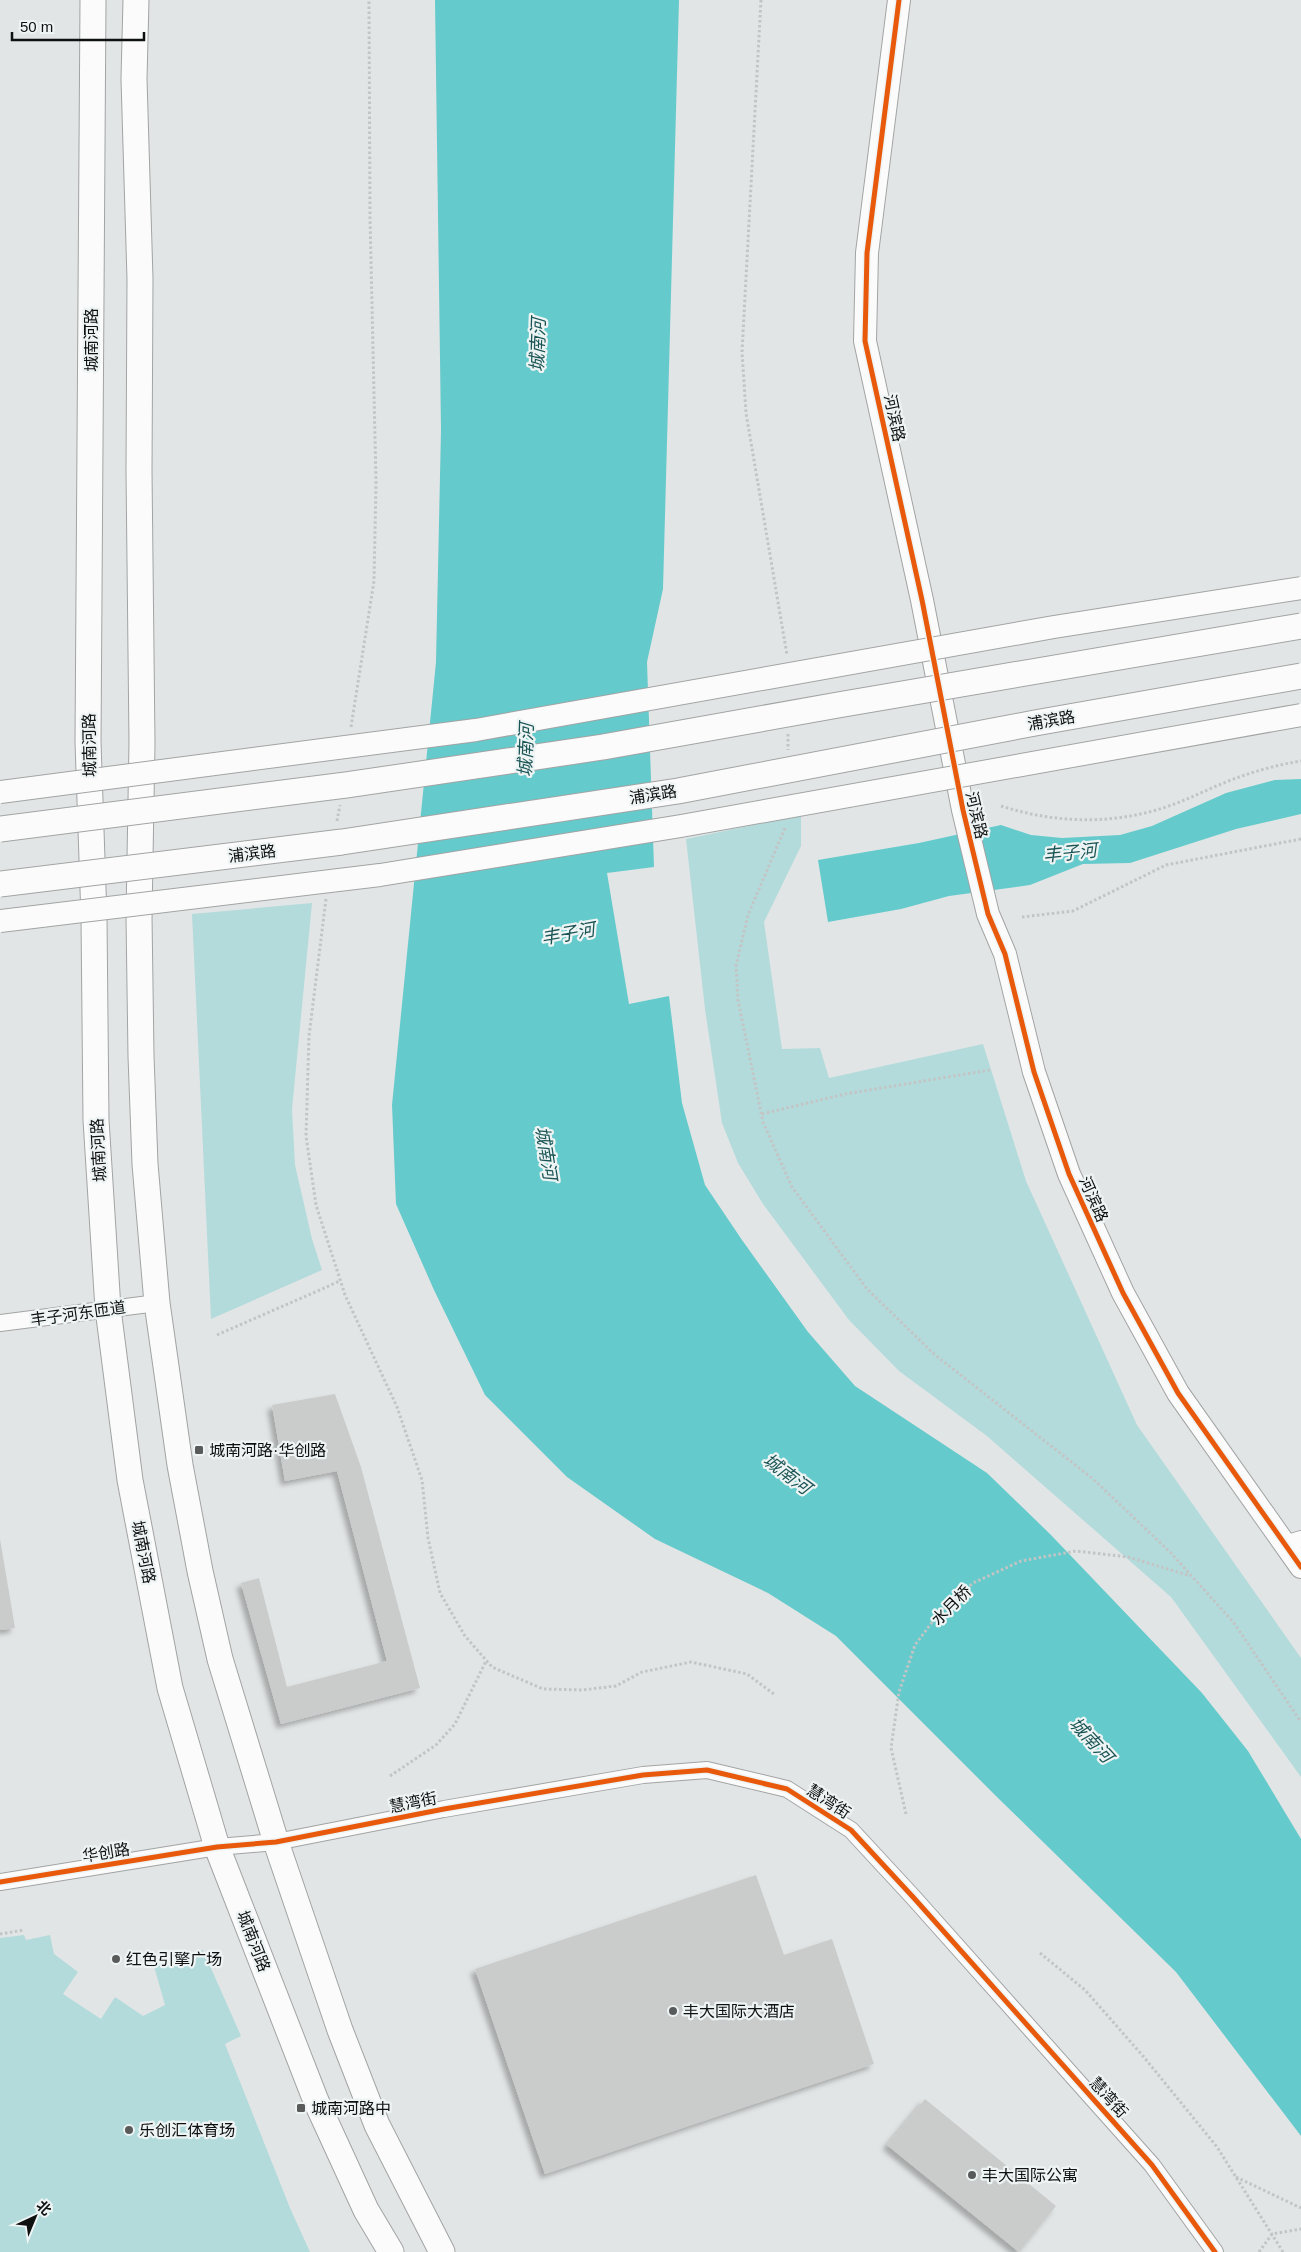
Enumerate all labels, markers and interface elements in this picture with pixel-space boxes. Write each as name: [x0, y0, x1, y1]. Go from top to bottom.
scale bar: [12, 10, 145, 42]
text: 50 m: [20, 18, 53, 35]
street label: 城南河路: [83, 308, 100, 372]
water label: 城南河: [527, 315, 549, 372]
street label: 河滨路: [881, 393, 908, 443]
street label: 浦滨路: [1026, 708, 1076, 733]
street label: 城南河路: [80, 713, 99, 777]
water label: 城南河: [515, 720, 537, 777]
street label: 浦滨路: [628, 782, 678, 807]
street label: 河滨路: [963, 790, 990, 840]
water label: 丰子河: [1042, 840, 1101, 866]
street label: 浦滨路: [227, 842, 277, 865]
water label: 丰子河: [540, 919, 599, 949]
street label: 城南河路: [88, 1118, 109, 1182]
water label: 城南河: [532, 1125, 561, 1184]
street label: 河滨路: [1076, 1174, 1111, 1225]
street label: 丰子河东匝道: [29, 1298, 127, 1329]
place label: 城南河路·华创路: [209, 1442, 326, 1459]
marker: 城南河路·华创路: [193, 1444, 205, 1456]
water label: 城南河: [759, 1450, 817, 1500]
street label: 城南河路: [129, 1519, 158, 1585]
street label: 水月桥: [928, 1582, 974, 1628]
water label: 城南河: [1065, 1713, 1119, 1769]
street label: 慧湾街: [804, 1781, 853, 1822]
street label: 慧湾街: [388, 1790, 438, 1815]
street label: 华创路: [81, 1840, 131, 1865]
street label: 城南河路: [234, 1908, 273, 1974]
place label: 红色引擎广场: [126, 1951, 222, 1968]
marker: 红色引擎广场: [110, 1953, 122, 1965]
place label: 丰大国际大酒店: [683, 2003, 795, 2020]
marker: 丰大国际大酒店: [667, 2005, 679, 2017]
street label: 慧湾街: [1086, 2074, 1131, 2121]
place label: 城南河路中: [311, 2100, 391, 2117]
marker: 城南河路中: [295, 2102, 307, 2114]
place label: 乐创汇体育场: [139, 2122, 235, 2139]
marker: 乐创汇体育场: [123, 2124, 135, 2136]
place label: 丰大国际公寓: [982, 2167, 1078, 2184]
marker: 丰大国际公寓: [966, 2169, 978, 2181]
north arrow: [10, 2192, 60, 2242]
text: 北: [33, 2197, 55, 2218]

